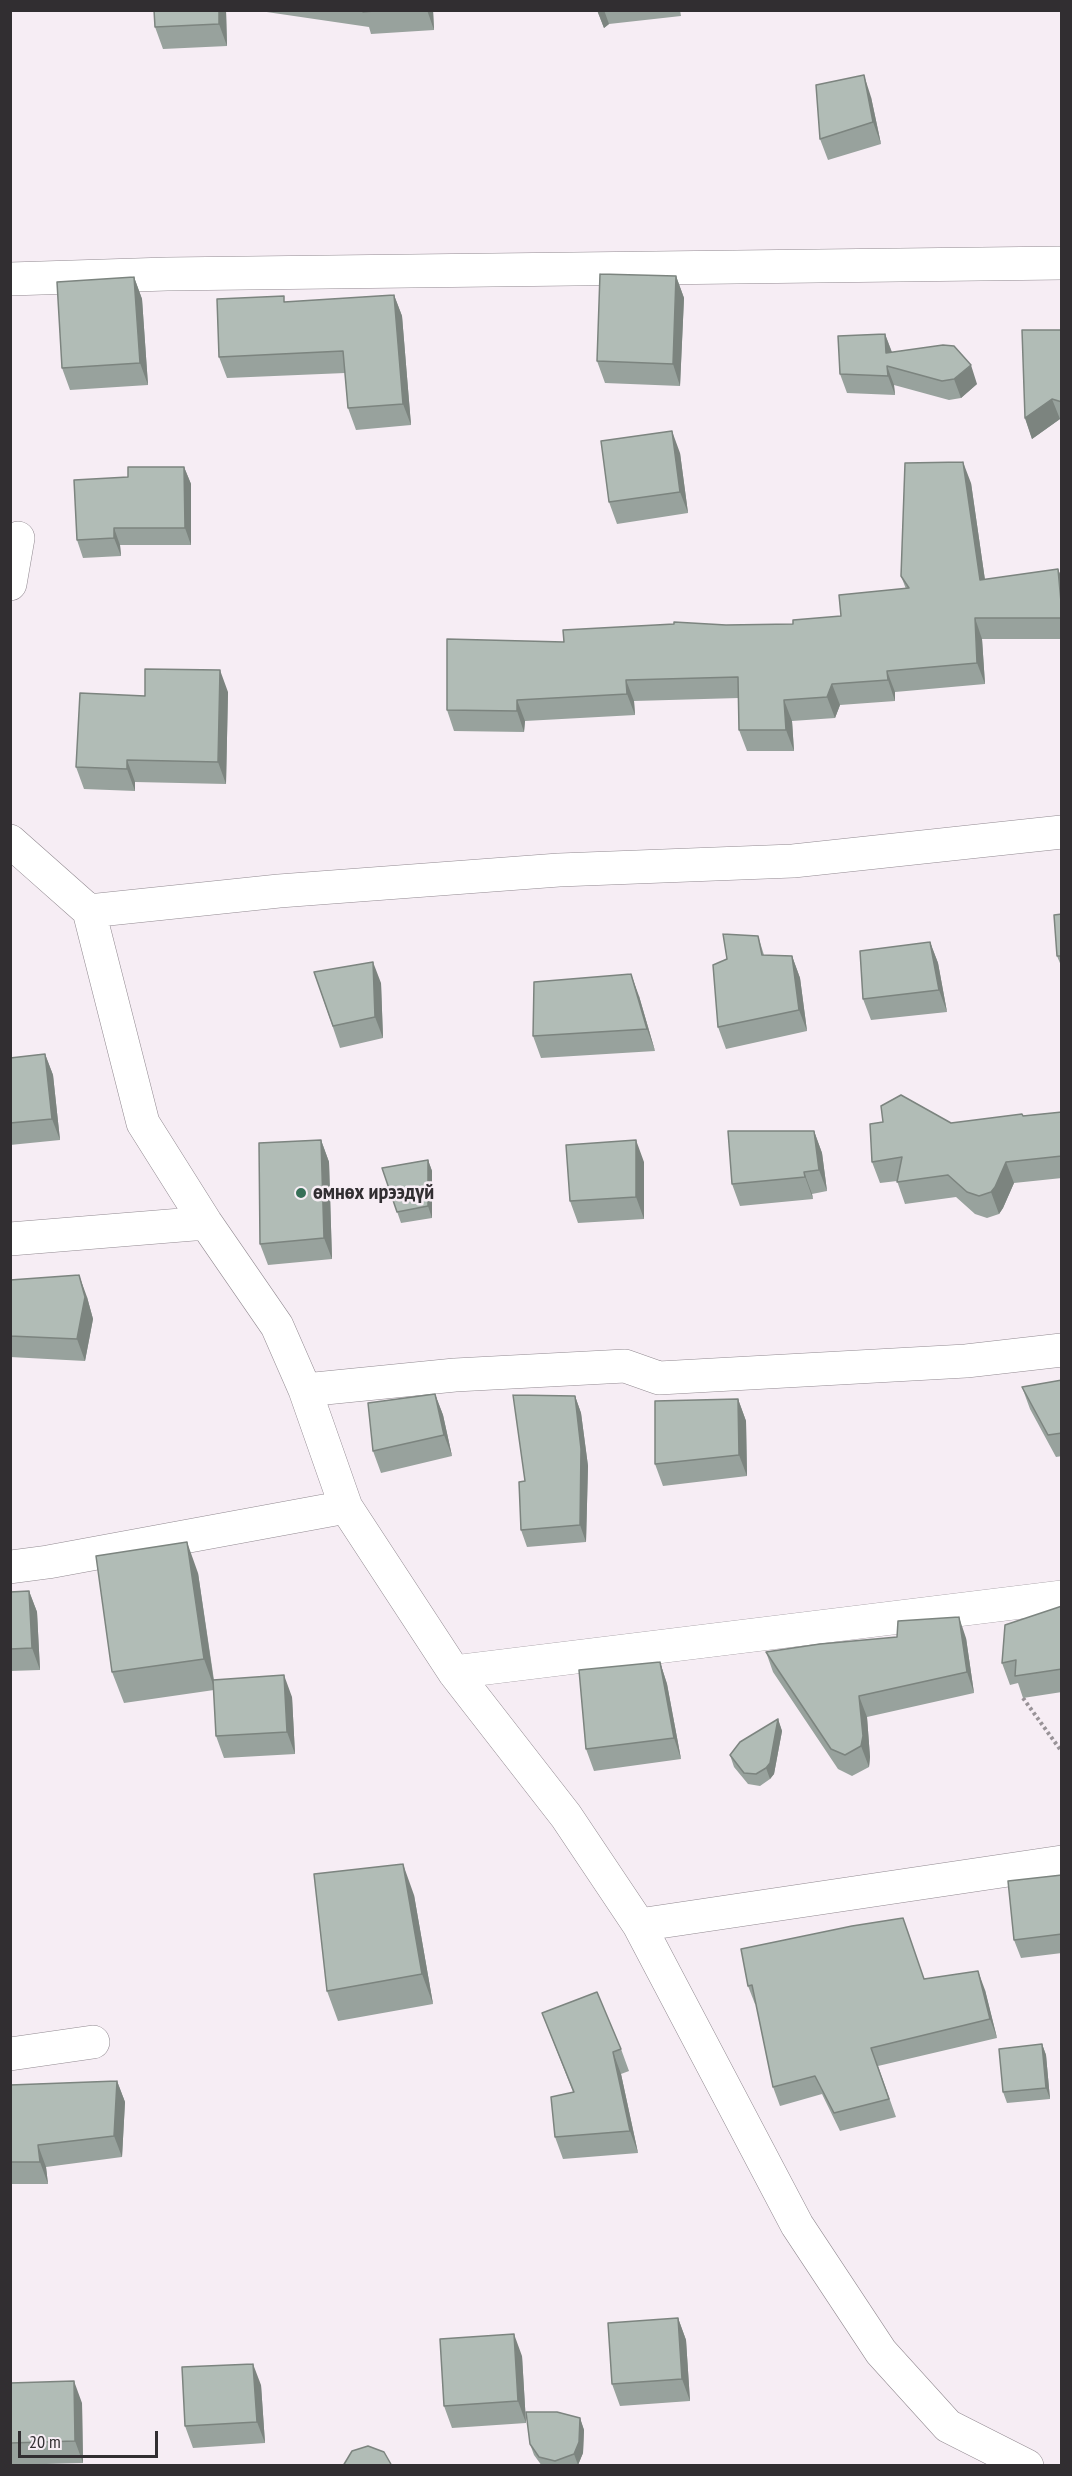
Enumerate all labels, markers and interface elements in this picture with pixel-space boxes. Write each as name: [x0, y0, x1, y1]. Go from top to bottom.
place label: өмнөх ирээдүй: [313, 1180, 434, 1206]
marker: өмнөх ирээдүй: [294, 1186, 308, 1200]
scale bar: [21, 2419, 160, 2457]
text: 20 m: [29, 2430, 61, 2453]

